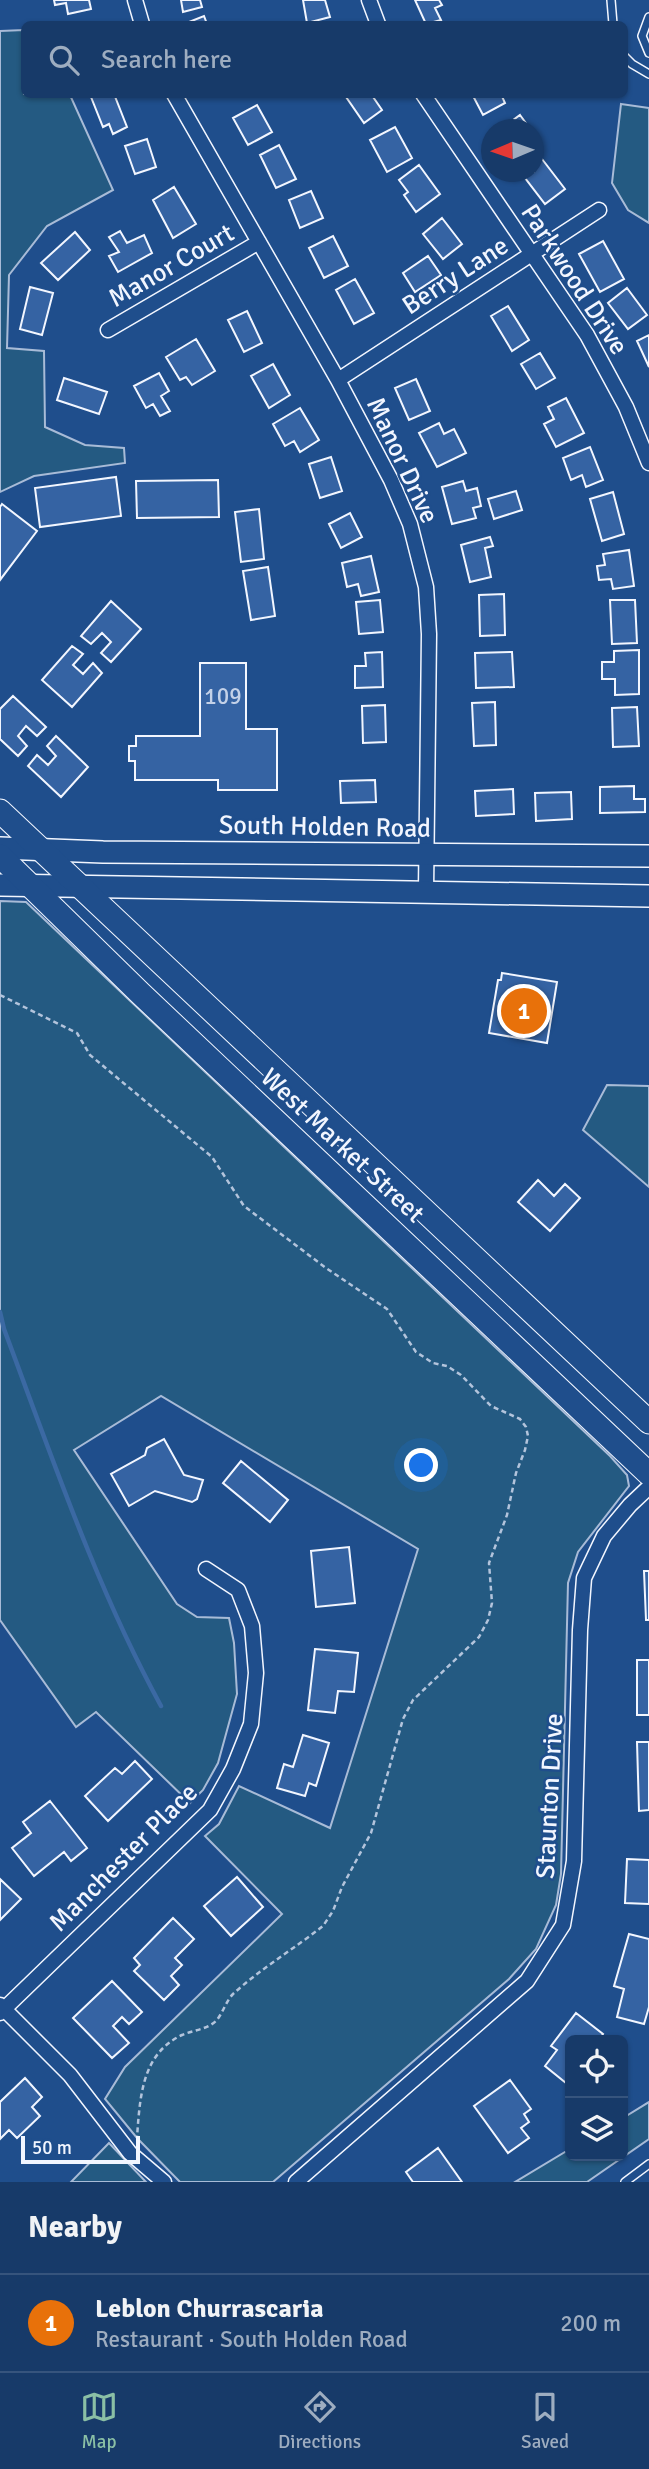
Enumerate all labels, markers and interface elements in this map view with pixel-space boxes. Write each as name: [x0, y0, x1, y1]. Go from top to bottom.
search box: [21, 21, 628, 98]
icon: search: [45, 41, 83, 79]
text: Search here: [101, 44, 232, 76]
north arrow: [481, 119, 544, 182]
street label: Parkwood Drive: [514, 198, 635, 361]
street label: Manor Court: [103, 217, 240, 315]
street label: Berry Lane: [396, 230, 515, 322]
street label: Manor Drive: [359, 392, 445, 529]
house number: 109: [204, 682, 242, 711]
street label: South Holden Road: [219, 809, 431, 845]
pin: 1: [501, 985, 547, 1037]
street label: West Market Street: [254, 1062, 431, 1230]
your location: [404, 1448, 438, 1482]
street label: Staunton Drive: [530, 1713, 570, 1880]
street label: Manchester Place: [43, 1777, 205, 1939]
map controls: [565, 2035, 628, 2161]
button: locate: [565, 2035, 628, 2098]
button: layers: [565, 2098, 628, 2161]
scale bar: [21, 2133, 140, 2165]
text: 50 m: [32, 2136, 72, 2160]
text: Nearby: [28, 2209, 122, 2246]
text: Leblon Churrascaria: [95, 2293, 324, 2325]
text: 1: [45, 2309, 57, 2338]
text: 200 m: [560, 2309, 621, 2338]
text: Restaurant · South Holden Road: [95, 2325, 408, 2354]
tab: Map: [80, 2388, 118, 2454]
tab: Directions: [278, 2388, 361, 2454]
tab: Saved: [521, 2388, 569, 2454]

